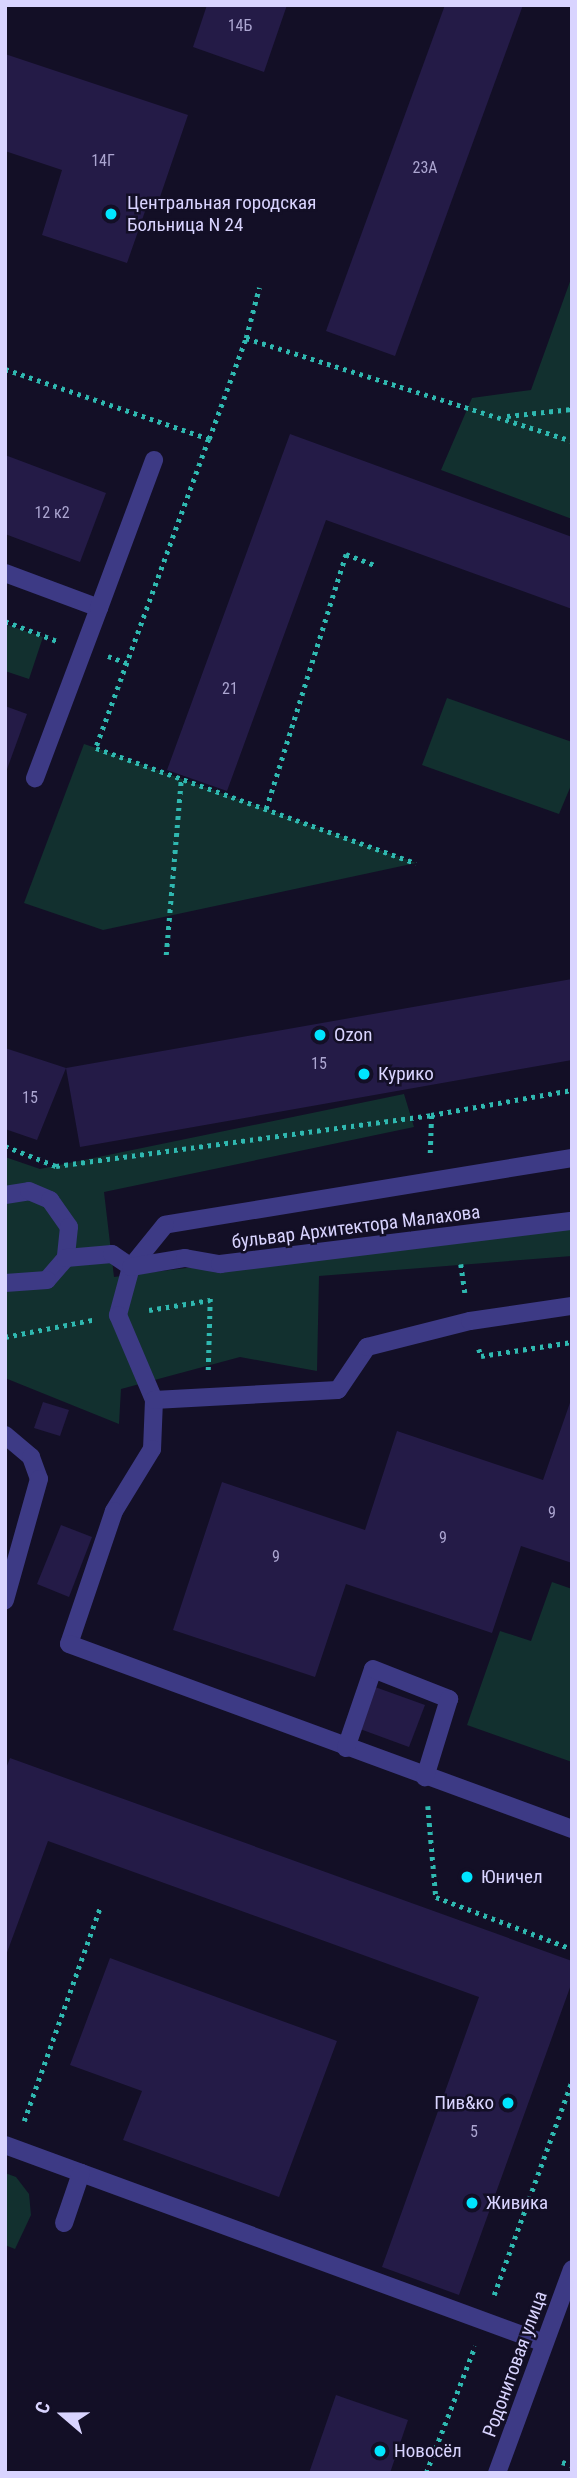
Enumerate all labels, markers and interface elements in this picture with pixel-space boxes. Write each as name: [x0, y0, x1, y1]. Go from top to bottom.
house number: 14Б: [228, 16, 252, 36]
house number: 14Г: [91, 151, 115, 171]
house number: 23А: [412, 158, 438, 178]
place label: Центральная городская Больница N 24: [127, 192, 316, 236]
marker: Центральная городская Больница N 24: [101, 204, 121, 224]
house number: 12 к2: [34, 503, 70, 523]
house number: 21: [222, 679, 238, 699]
place label: Ozon: [334, 1024, 372, 1046]
marker: Ozon: [312, 1027, 328, 1043]
house number: 15: [311, 1054, 327, 1074]
place label: Курико: [378, 1063, 434, 1085]
marker: Курико: [356, 1066, 372, 1082]
house number: 15: [22, 1088, 38, 1108]
street label: бульвар Архитектора Малахова: [230, 1200, 482, 1254]
house number: 9: [548, 1503, 556, 1523]
house number: 9: [439, 1528, 447, 1548]
house number: 9: [272, 1547, 280, 1567]
place label: Юничел: [481, 1866, 543, 1888]
marker: Юничел: [459, 1869, 475, 1885]
place label: Пив&ко: [434, 2092, 494, 2114]
marker: Пив&ко: [500, 2095, 516, 2111]
house number: 5: [470, 2122, 478, 2142]
place label: Живика: [486, 2192, 548, 2214]
marker: Живика: [464, 2195, 480, 2211]
street label: Родонитовая улица: [478, 2288, 552, 2440]
north arrow: [28, 2380, 98, 2450]
text: С: [30, 2399, 55, 2417]
place label: Новосёл: [394, 2440, 462, 2462]
marker: Новосёл: [372, 2443, 388, 2459]

